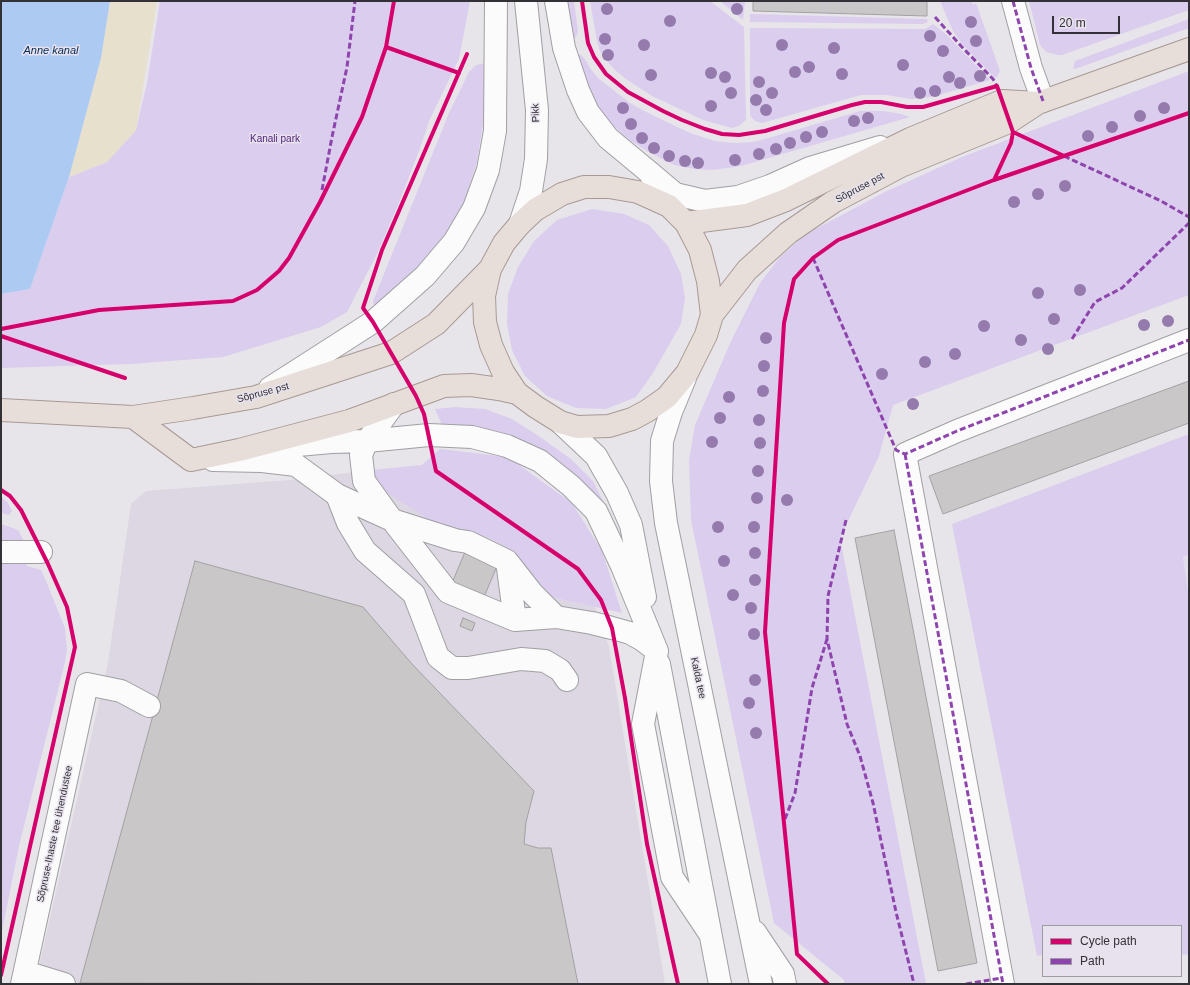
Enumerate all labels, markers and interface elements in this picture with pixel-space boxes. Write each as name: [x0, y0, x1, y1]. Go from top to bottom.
scale bar: [1054, 8, 1122, 34]
text: 20 m: [1059, 16, 1086, 30]
water label: Anne kanal: [23, 44, 79, 58]
street label: Pikk: [530, 103, 542, 123]
park label: Kanali park: [250, 133, 300, 145]
street label: Sõpruse pst: [834, 170, 886, 206]
street label: Sõpruse pst: [236, 380, 290, 406]
street label: Kalda tee: [688, 656, 708, 700]
street label: Sõpruse-Ihaste tee ühendustee: [35, 765, 75, 903]
legend: [1042, 925, 1182, 977]
text: Cycle path: [1080, 934, 1137, 948]
text: Path: [1080, 954, 1105, 968]

